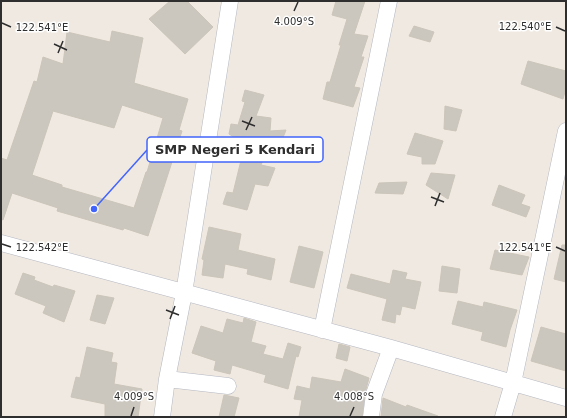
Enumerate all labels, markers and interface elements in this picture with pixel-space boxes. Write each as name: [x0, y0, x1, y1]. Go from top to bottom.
text: 4.009°S: [274, 16, 314, 27]
text: 122.540°E: [499, 21, 551, 32]
text: 122.541°E: [16, 22, 68, 33]
callout: SMP Negeri 5 Kendari: [147, 137, 323, 162]
text: SMP Negeri 5 Kendari: [155, 142, 315, 157]
text: 122.542°E: [16, 242, 68, 253]
text: 122.541°E: [499, 242, 551, 253]
text: 4.009°S: [114, 391, 154, 402]
text: 4.008°S: [334, 391, 374, 402]

